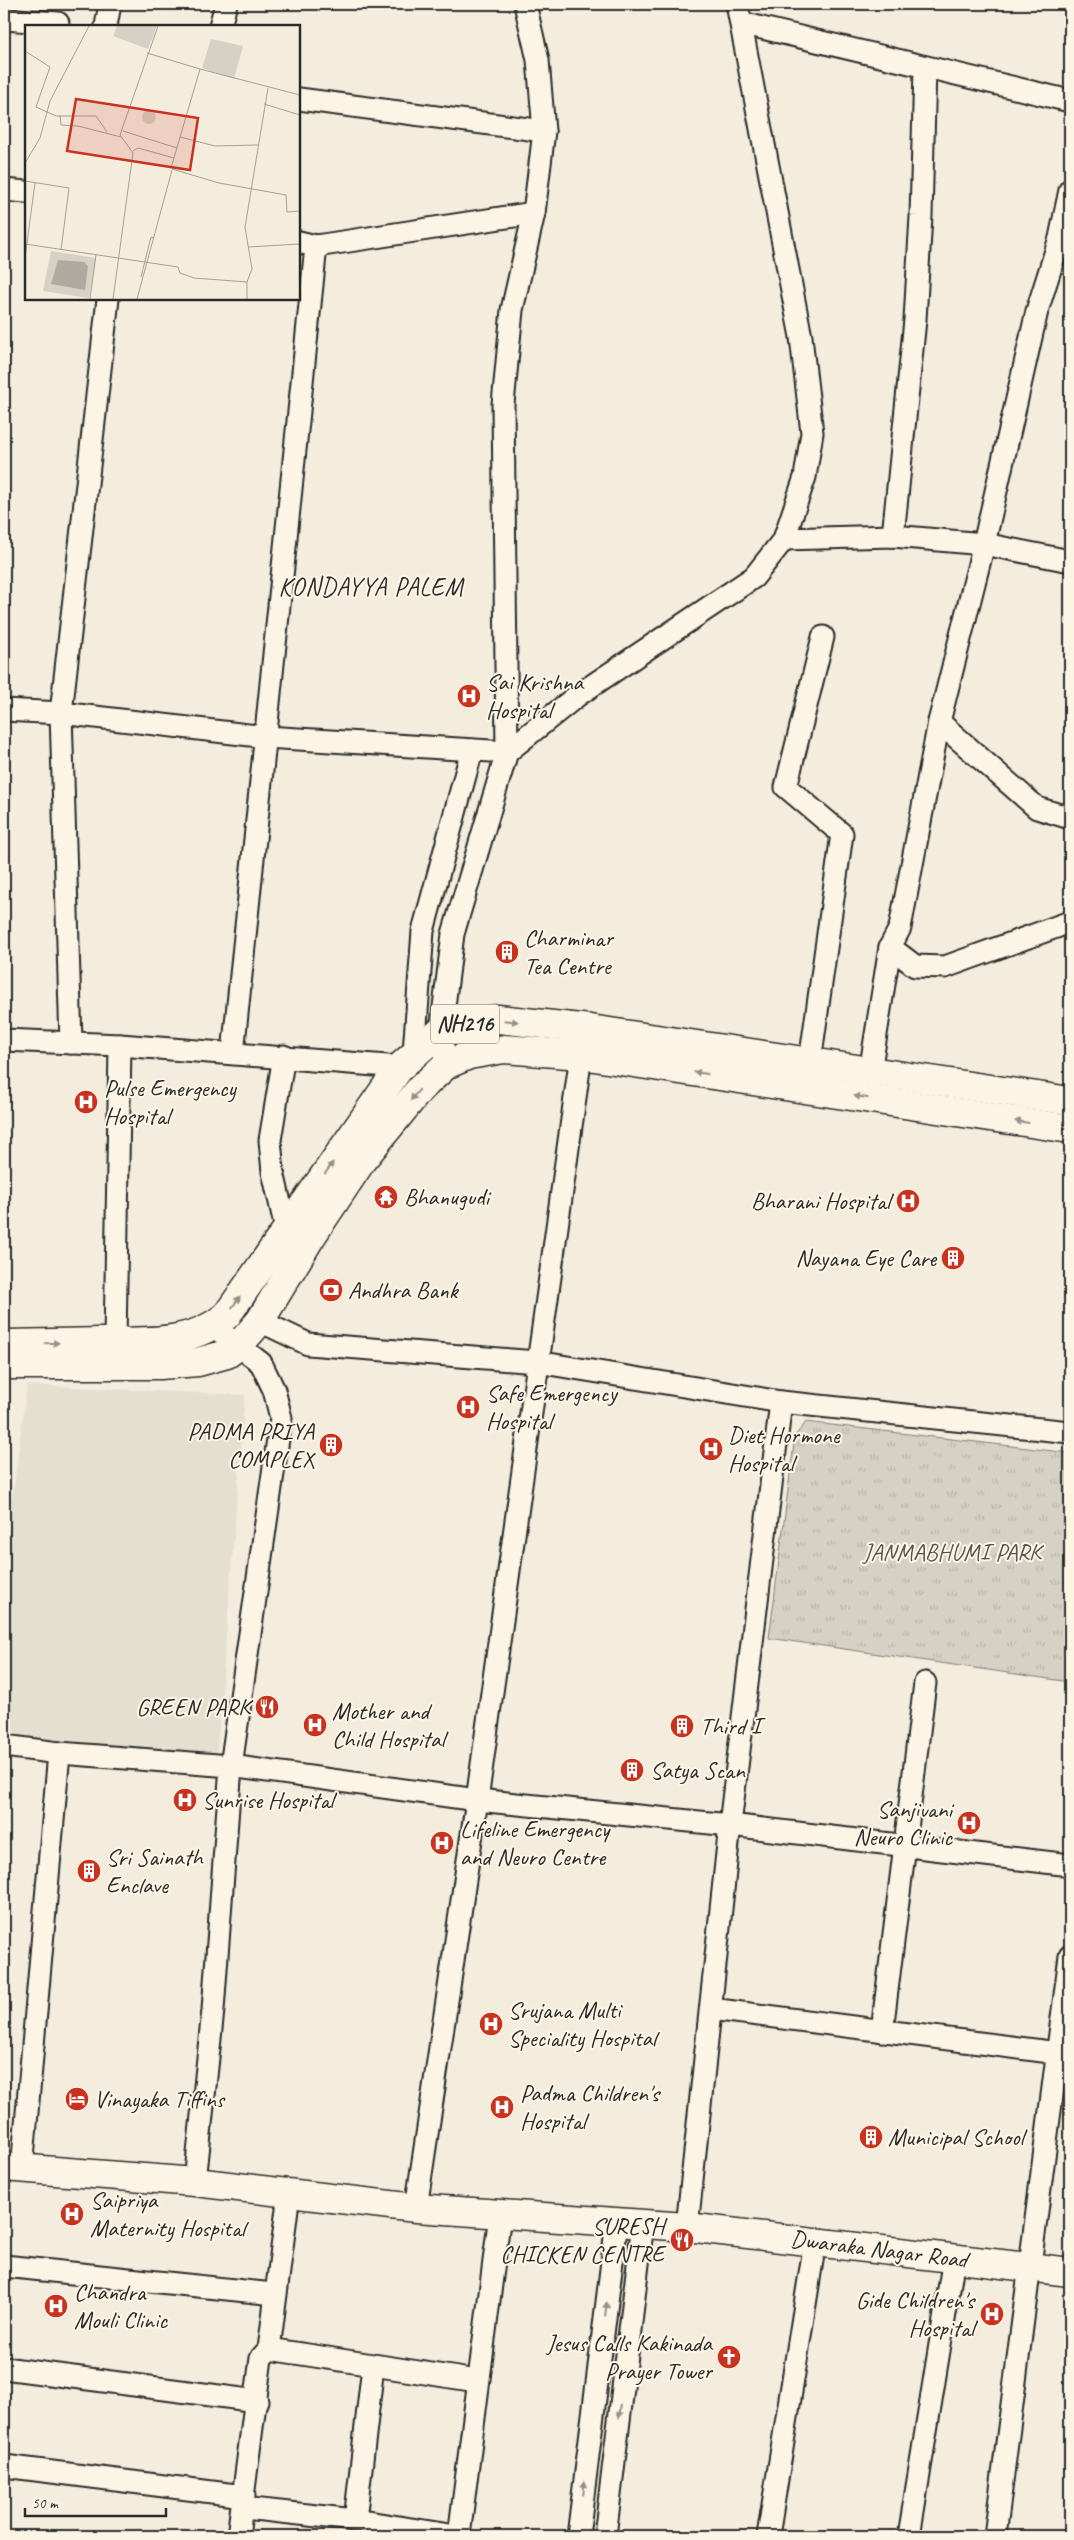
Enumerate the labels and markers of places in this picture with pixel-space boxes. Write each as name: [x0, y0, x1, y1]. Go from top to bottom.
place label: Sai Krishna Hospital: [486, 667, 585, 725]
hospital icon: Sai Krishna Hospital: [456, 683, 482, 709]
place label: Charminar Tea Centre: [524, 923, 615, 981]
building icon: Charminar Tea Centre: [494, 939, 520, 965]
place label: Pulse Emergency Hospital: [104, 1073, 238, 1131]
hospital icon: Pulse Emergency Hospital: [73, 1089, 99, 1115]
place label: Bhanugudi: [404, 1182, 492, 1212]
temple icon: Bhanugudi: [373, 1184, 399, 1210]
place label: Bharani Hospital: [751, 1186, 894, 1216]
hospital icon: Bharani Hospital: [895, 1188, 921, 1214]
place label: Nayana Eye Care: [795, 1243, 938, 1273]
building icon: Nayana Eye Care: [940, 1245, 966, 1271]
place label: Andhra Bank: [348, 1275, 460, 1305]
bank icon: Andhra Bank: [318, 1277, 344, 1303]
place label: Safe Emergency Hospital: [486, 1378, 618, 1436]
hospital icon: Safe Emergency Hospital: [455, 1394, 481, 1420]
place label: PADMA PRIYA COMPLEX: [188, 1416, 316, 1474]
place label: Diet Hormone Hospital: [728, 1420, 842, 1478]
building icon: PADMA PRIYA COMPLEX: [318, 1432, 344, 1458]
hospital icon: Diet Hormone Hospital: [698, 1436, 724, 1462]
place label: GREEN PARK: [136, 1692, 254, 1722]
restaurant icon: GREEN PARK: [254, 1694, 280, 1720]
place label: Mother and Child Hospital: [332, 1696, 448, 1754]
place label: Third I: [700, 1711, 766, 1741]
hospital icon: Mother and Child Hospital: [302, 1712, 328, 1738]
building icon: Third I: [669, 1713, 695, 1739]
place label: Satya Scan: [650, 1755, 746, 1785]
building icon: Satya Scan: [619, 1757, 645, 1783]
place label: Sunrise Hospital: [202, 1785, 337, 1815]
hospital icon: Sunrise Hospital: [172, 1787, 198, 1813]
place label: Sanjivani Neuro Clinic: [854, 1794, 955, 1852]
hospital icon: Sanjivani Neuro Clinic: [956, 1810, 982, 1836]
place label: Lifeline Emergency and Neuro Centre: [460, 1814, 611, 1872]
hospital icon: Lifeline Emergency and Neuro Centre: [429, 1830, 455, 1856]
place label: Sri Sainath Enclave: [106, 1842, 204, 1900]
building icon: Sri Sainath Enclave: [76, 1858, 102, 1884]
place label: Srujana Multi Speciality Hospital: [508, 1995, 660, 2053]
hospital icon: Srujana Multi Speciality Hospital: [478, 2011, 504, 2037]
place label: Padma Children's Hospital: [520, 2078, 662, 2136]
place label: Vinayaka Tiffins: [94, 2084, 226, 2114]
hotel icon: Vinayaka Tiffins: [64, 2086, 90, 2112]
hospital icon: Padma Children's Hospital: [489, 2094, 515, 2120]
place label: Municipal School: [888, 2122, 1027, 2152]
building icon: Municipal School: [858, 2124, 884, 2150]
place label: Saipriya Maternity Hospital: [90, 2185, 249, 2243]
hospital icon: Saipriya Maternity Hospital: [59, 2201, 85, 2227]
place label: SURESH CHICKEN CENTRE: [500, 2211, 668, 2269]
restaurant icon: SURESH CHICKEN CENTRE: [669, 2227, 695, 2253]
place label: Chandra Mouli Clinic: [74, 2277, 168, 2335]
place label: Gide Children's Hospital: [856, 2285, 978, 2343]
hospital icon: Chandra Mouli Clinic: [43, 2293, 69, 2319]
hospital icon: Gide Children's Hospital: [979, 2301, 1005, 2327]
place label: Jesus Calls Kakinada Prayer Tower: [545, 2328, 714, 2386]
church icon: Jesus Calls Kakinada Prayer Tower: [716, 2344, 742, 2370]

